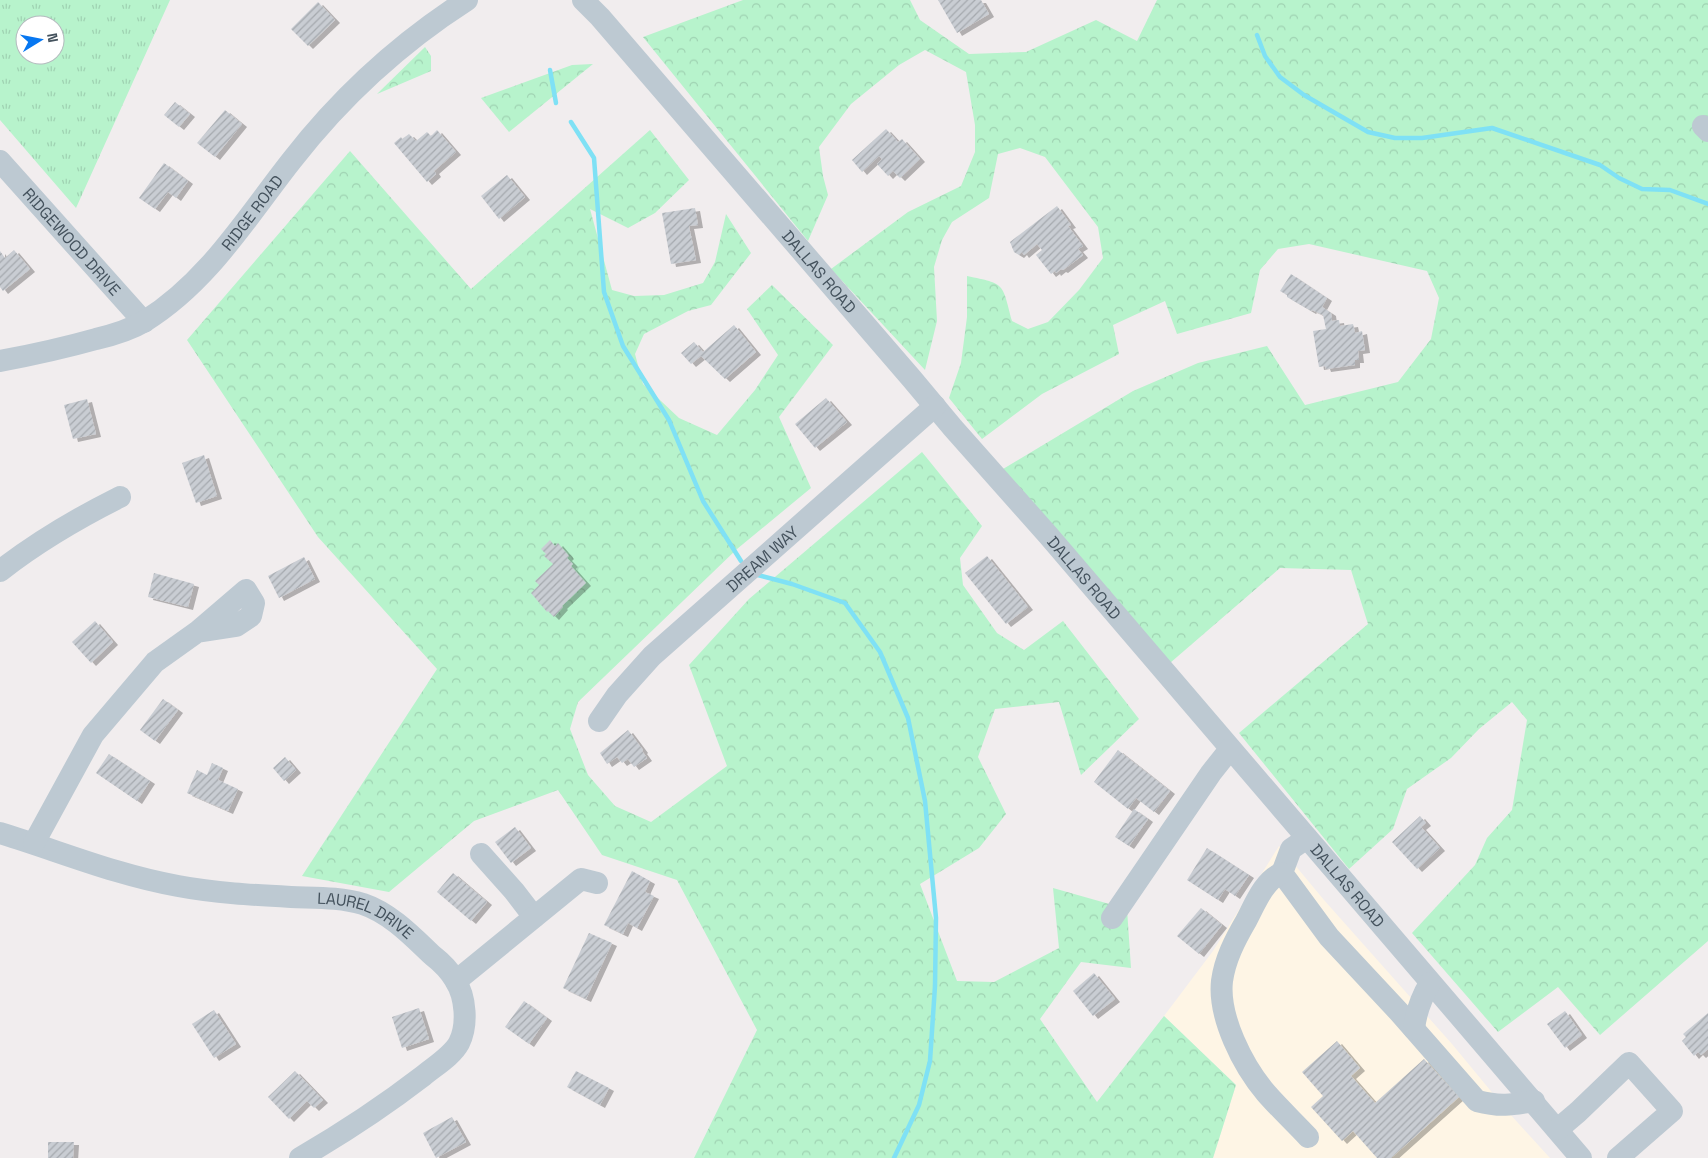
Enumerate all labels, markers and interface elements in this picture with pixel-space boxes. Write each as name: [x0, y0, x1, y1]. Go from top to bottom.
north arrow: [15, 15, 65, 65]
text: N: [43, 32, 62, 44]
street label: RIDGE ROAD: [216, 171, 287, 255]
street label: RIDGEWOOD DRIVE: [18, 183, 126, 300]
street label: DALLAS ROAD: [778, 225, 861, 318]
street label: DREAM WAY: [722, 521, 803, 596]
street label: DALLAS ROAD: [1043, 531, 1126, 624]
street label: DALLAS ROAD: [1306, 839, 1389, 931]
street label: LAUREL DRIVE: [317, 887, 418, 943]

